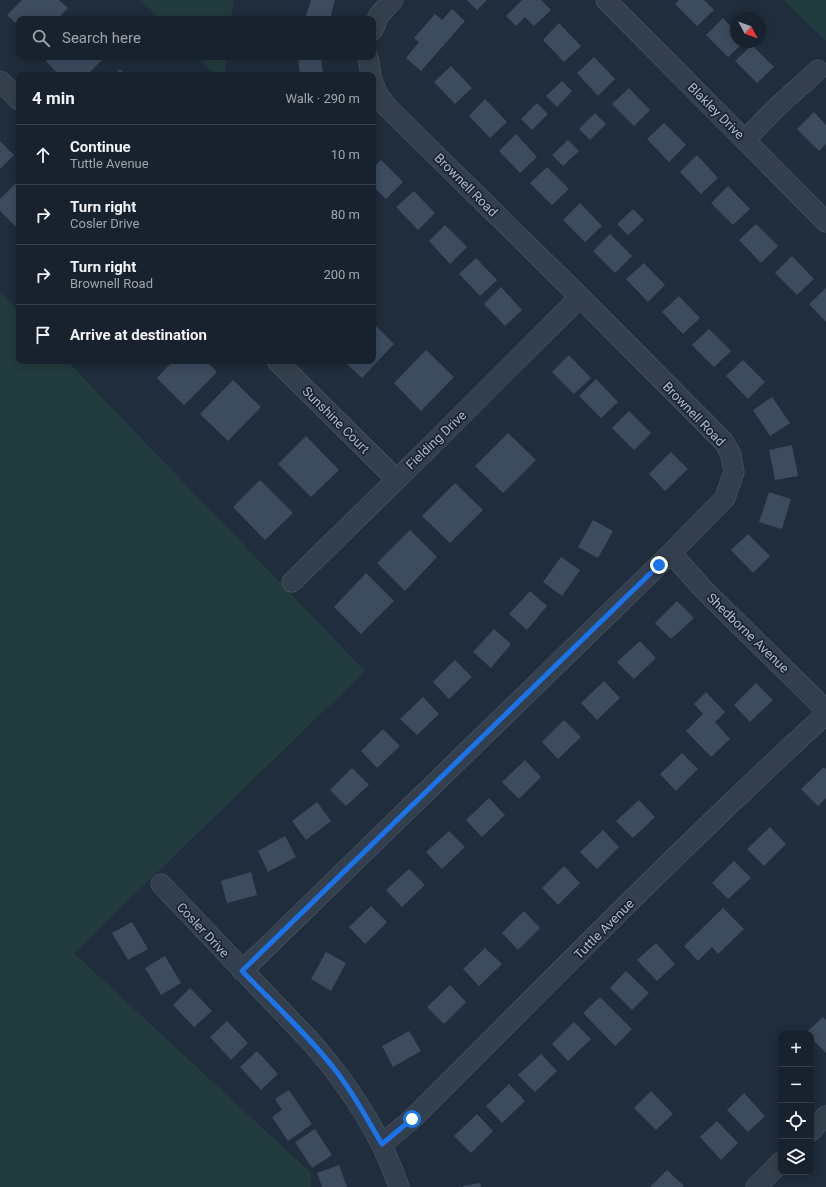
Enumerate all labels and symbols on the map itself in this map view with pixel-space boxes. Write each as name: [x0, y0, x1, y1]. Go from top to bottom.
north arrow: [730, 12, 766, 48]
street label: Blakley Drive: [685, 80, 747, 142]
street label: Brownell Road: [431, 150, 501, 220]
street label: Brownell Road: [660, 379, 728, 449]
street label: Sunshine Court: [299, 383, 373, 457]
street label: Fielding Drive: [403, 408, 469, 472]
route end: [650, 556, 668, 574]
street label: Shedborne Avenue: [704, 590, 792, 676]
street label: Tuttle Avenue: [571, 896, 637, 962]
street label: Cosler Drive: [174, 899, 232, 961]
route start: [403, 1110, 421, 1128]

